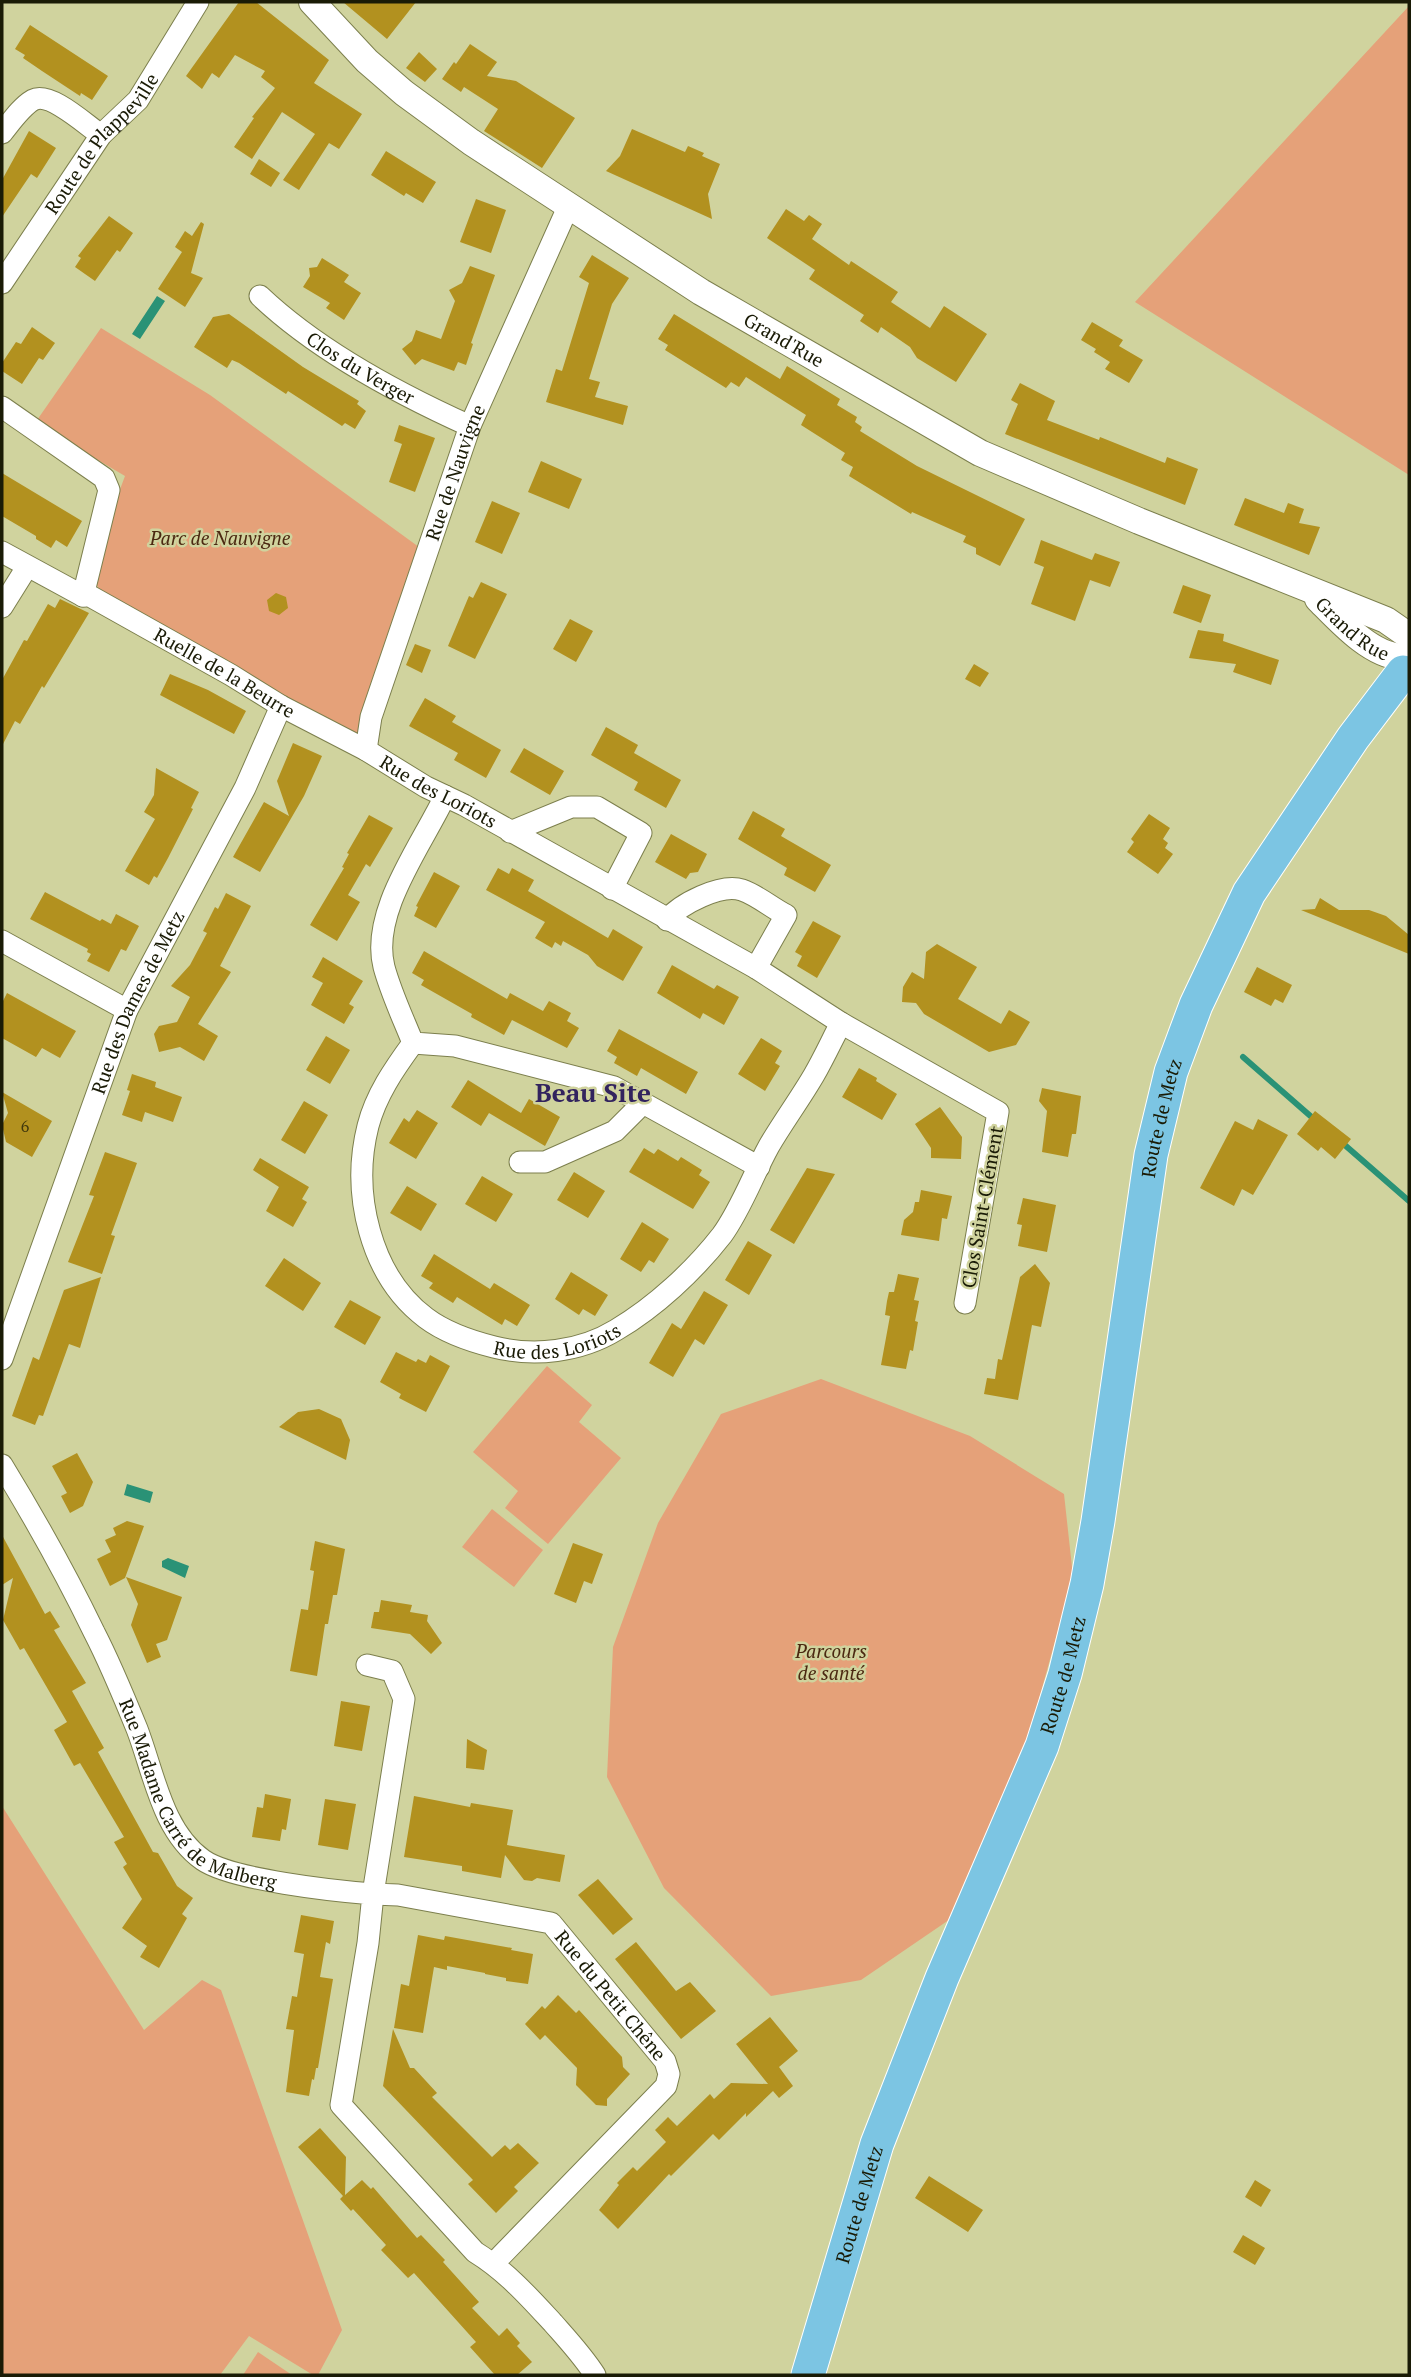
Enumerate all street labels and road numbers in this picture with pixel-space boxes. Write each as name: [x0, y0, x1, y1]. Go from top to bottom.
street label: Route de Plappeville: [39, 68, 164, 219]
street label: Grand'Rue: [740, 306, 829, 372]
street label: Clos du Verger: [302, 325, 420, 410]
street label: Rue de Nauvigne: [419, 400, 490, 544]
street label: Grand'Rue: [1311, 591, 1393, 666]
street label: Ruelle de la Beurre: [150, 621, 299, 723]
street label: Rue des Loriots: [376, 749, 502, 833]
street label: Rue des Dames de Metz: [85, 906, 190, 1097]
street label: Route de Metz: [1135, 1055, 1187, 1179]
street label: Clos Saint-Clément: [955, 1124, 1008, 1290]
street label: Rue des Loriots: [491, 1317, 625, 1364]
street label: Route de Metz: [1034, 1613, 1091, 1737]
street label: Rue Madame Carré de Malberg: [114, 1695, 280, 1894]
street label: Rue du Petit Chêne: [550, 1925, 672, 2065]
street label: Route de Metz: [829, 2143, 888, 2266]

